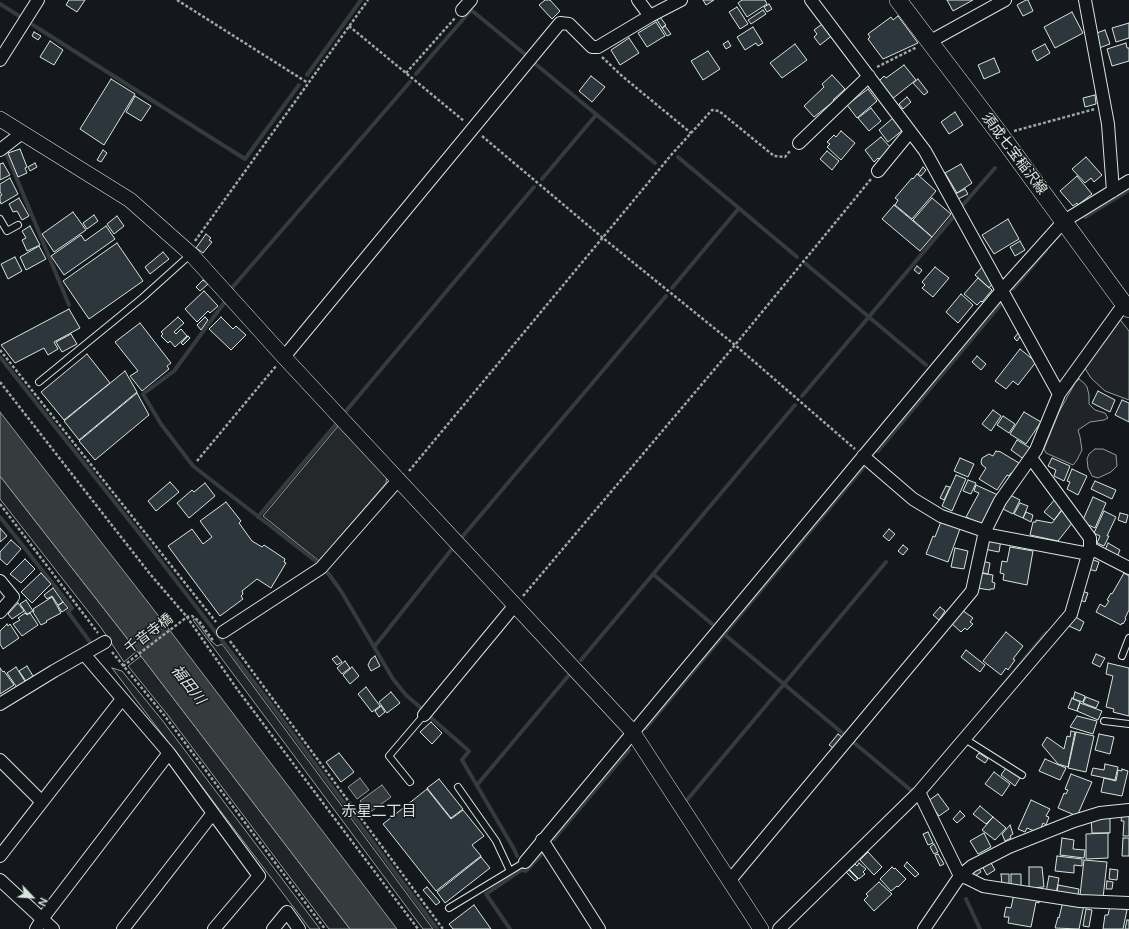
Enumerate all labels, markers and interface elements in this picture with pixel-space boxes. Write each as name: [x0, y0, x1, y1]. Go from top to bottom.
street label: 須成七宝稲沢線: [978, 110, 1050, 198]
street label: 千音寺橋: [122, 610, 176, 658]
water label: 福田川: [167, 662, 209, 708]
district label: 赤星二丁目: [342, 803, 416, 821]
north arrow: [12, 877, 52, 917]
text: N: [35, 896, 52, 909]

